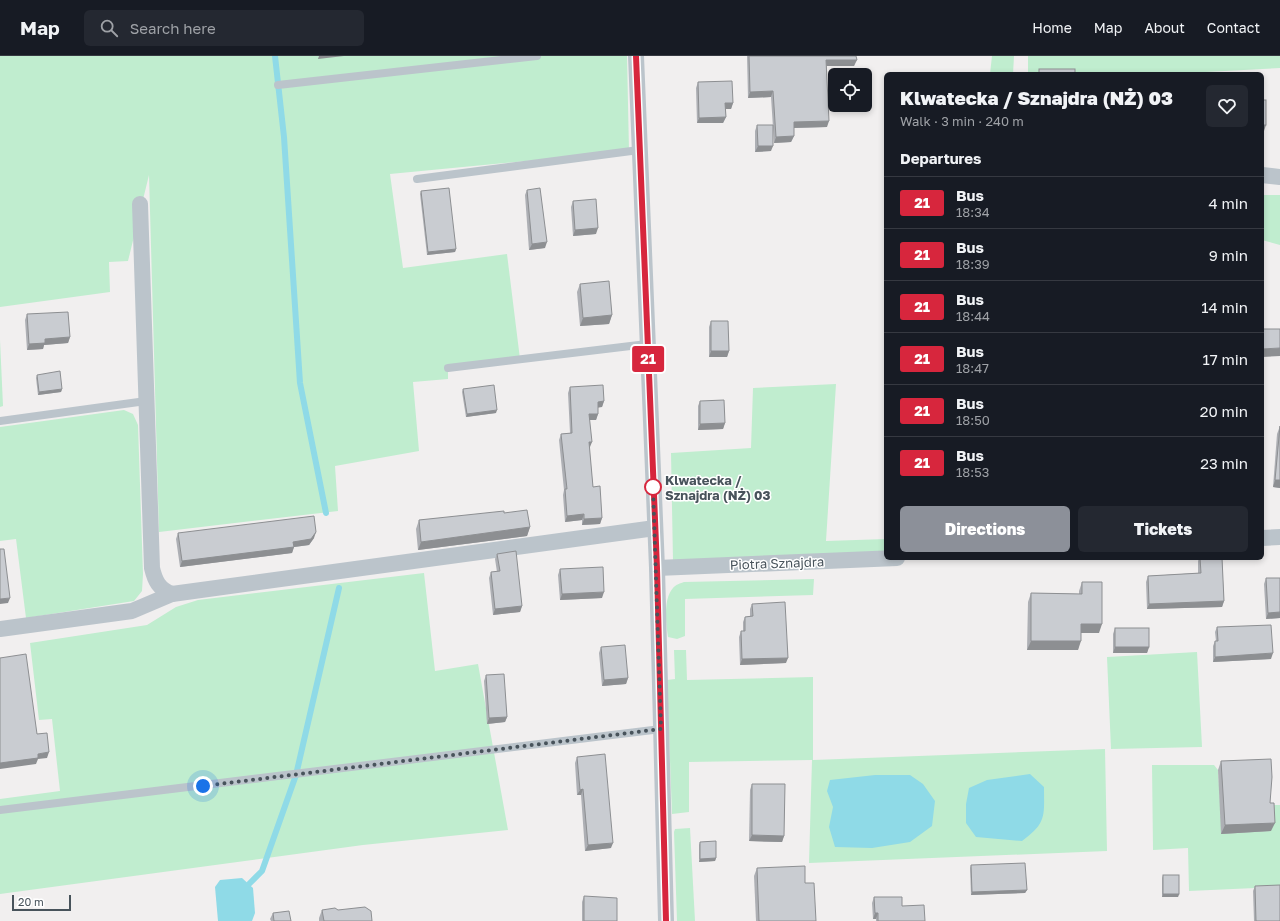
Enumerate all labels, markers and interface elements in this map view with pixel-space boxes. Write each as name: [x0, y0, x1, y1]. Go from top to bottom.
search box: [84, 10, 364, 46]
text: Map: [20, 16, 60, 39]
icon: search: [98, 17, 120, 39]
text: Search here: [130, 19, 216, 37]
text: Home: [1032, 19, 1072, 36]
text: Map: [1094, 19, 1122, 36]
text: About: [1144, 19, 1185, 36]
text: Contact: [1207, 19, 1260, 36]
map controls: [828, 68, 872, 112]
button: locate: [828, 68, 872, 112]
button: heart: [1206, 85, 1248, 127]
text: Klwatecka / Sznajdra (NŻ) 03: [900, 86, 1173, 109]
text: Walk · 3 min · 240 m: [900, 113, 1024, 129]
text: Departures: [900, 149, 981, 167]
text: Bus: [956, 186, 984, 204]
text: 21: [914, 194, 930, 211]
text: 4 min: [1209, 194, 1248, 212]
text: 18:34: [956, 204, 990, 220]
text: Bus: [956, 238, 984, 256]
text: 21: [914, 246, 930, 263]
text: 9 min: [1209, 246, 1248, 264]
text: 18:39: [956, 256, 990, 272]
text: Bus: [956, 290, 984, 308]
text: 21: [914, 298, 930, 315]
text: 14 min: [1201, 298, 1248, 316]
text: 18:44: [956, 308, 990, 324]
text: Bus: [956, 342, 984, 360]
line badge: 21: [630, 346, 666, 372]
text: 21: [640, 350, 656, 367]
text: 21: [914, 350, 930, 367]
text: 17 min: [1203, 350, 1248, 368]
text: 18:47: [956, 360, 989, 376]
text: Bus: [956, 394, 984, 412]
text: 21: [914, 402, 930, 419]
text: 20 min: [1200, 402, 1248, 420]
text: 18:50: [956, 412, 990, 428]
text: Bus: [956, 446, 984, 464]
text: 21: [914, 454, 930, 471]
text: 23 min: [1200, 454, 1248, 472]
text: 18:53: [956, 464, 989, 480]
place label: Klwatecka / Sznajdra (NŻ) 03: [665, 472, 771, 503]
marker: Klwatecka / Sznajdra (NŻ) 03: [644, 478, 662, 496]
button: Directions: [900, 506, 1070, 552]
button: Tickets: [1078, 506, 1248, 552]
street label: Piotra Sznajdra: [730, 553, 824, 573]
your location: [193, 776, 213, 796]
scale bar: [12, 893, 71, 912]
text: 20 m: [18, 895, 44, 908]

